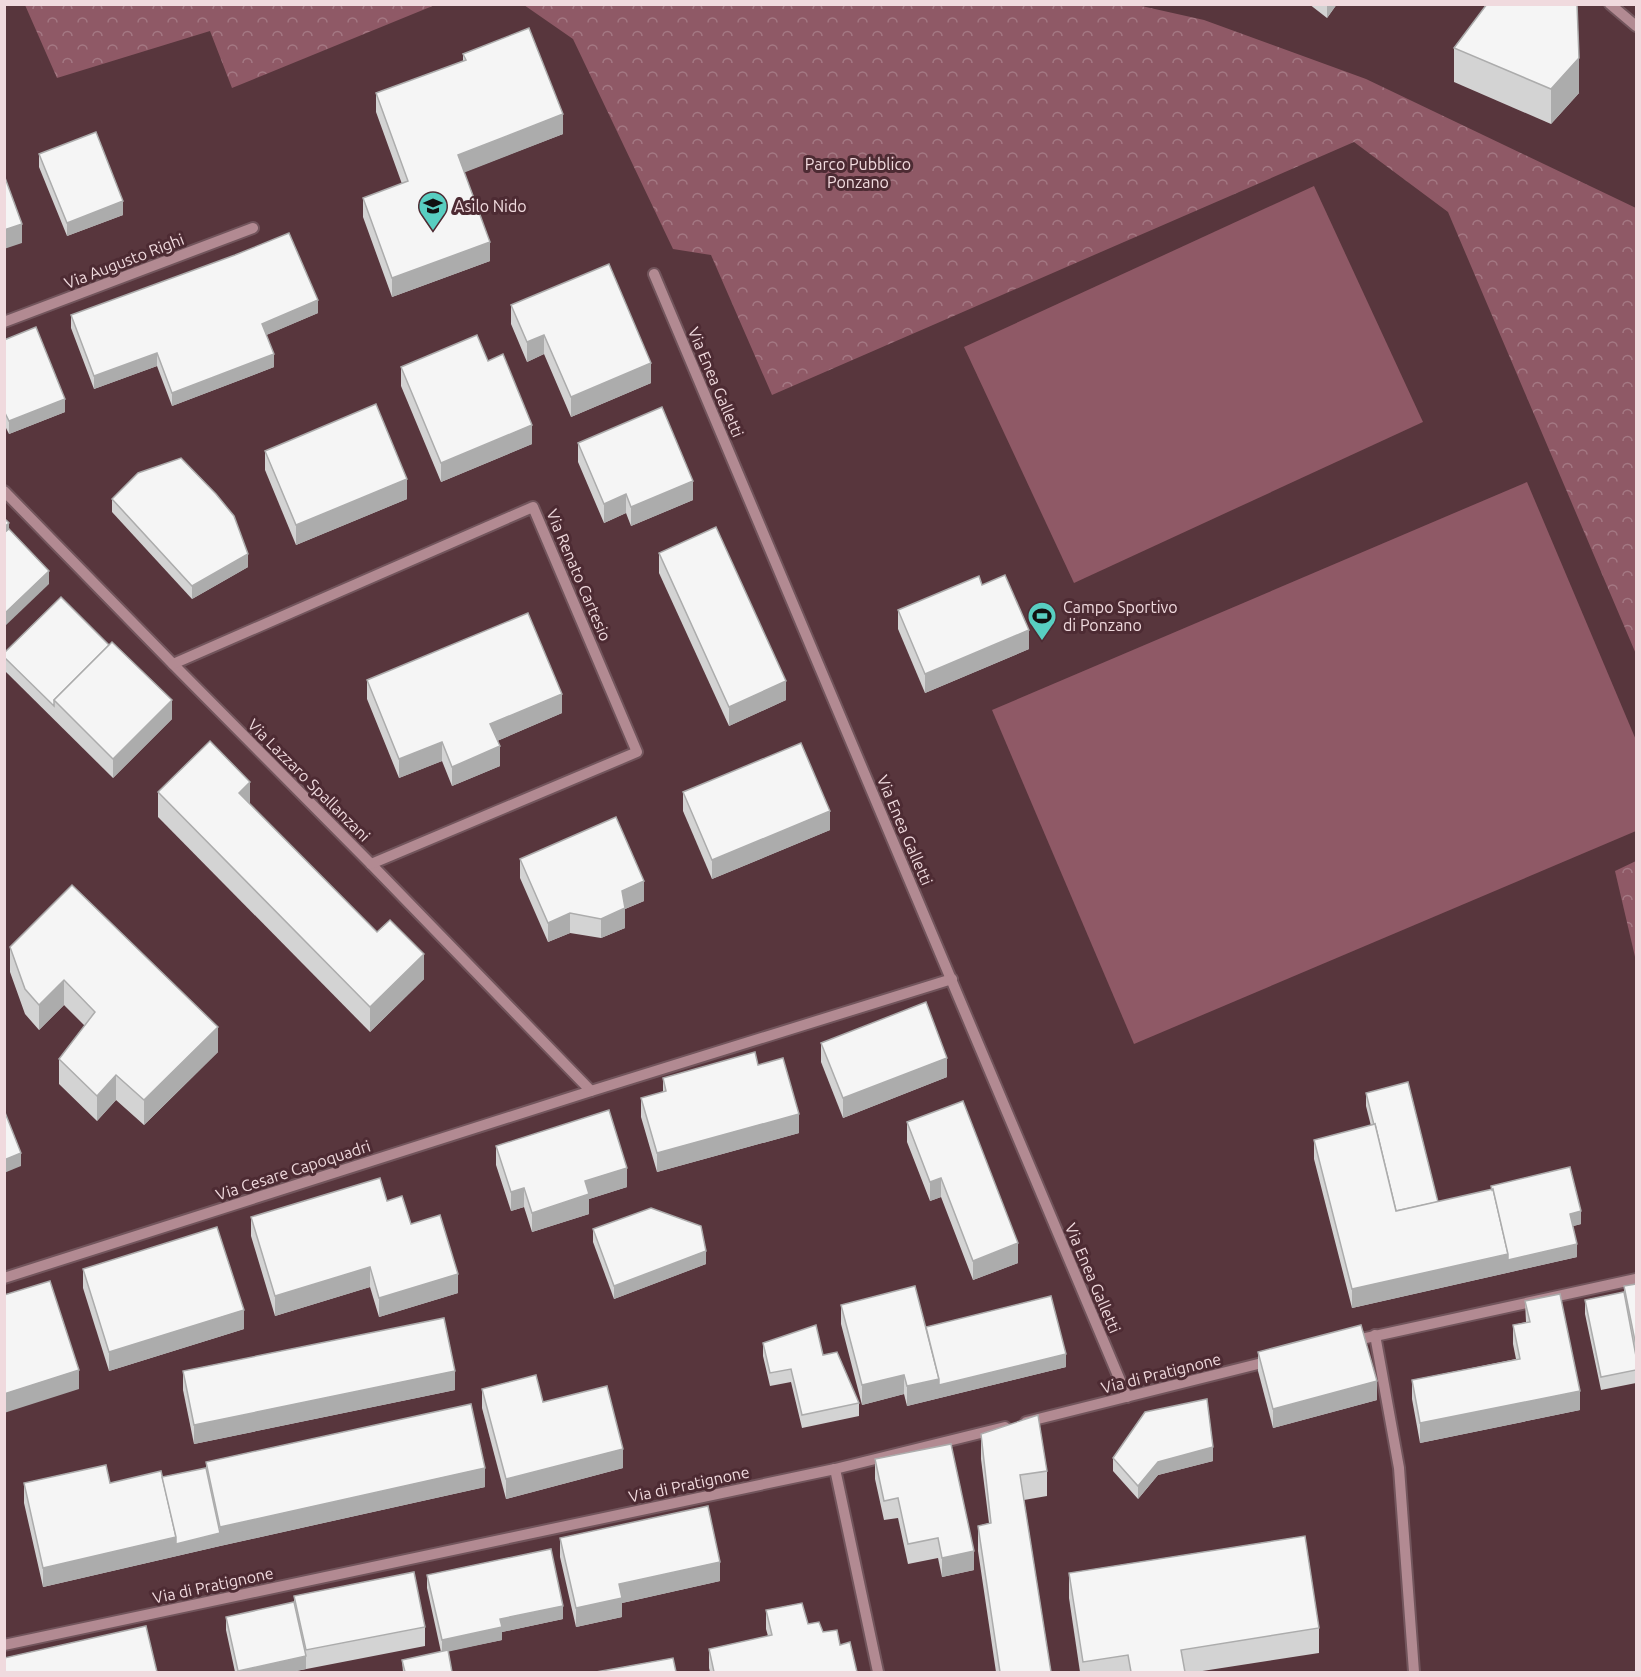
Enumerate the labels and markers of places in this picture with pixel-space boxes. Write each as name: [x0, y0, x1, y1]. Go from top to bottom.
school or university icon: Asilo Nido: [417, 190, 449, 232]
place label: Asilo Nido: [454, 197, 527, 215]
place label: Campo Sportivo di Ponzano: [1063, 598, 1178, 634]
sports icon: Campo Sportivo di Ponzano: [1026, 600, 1058, 642]

